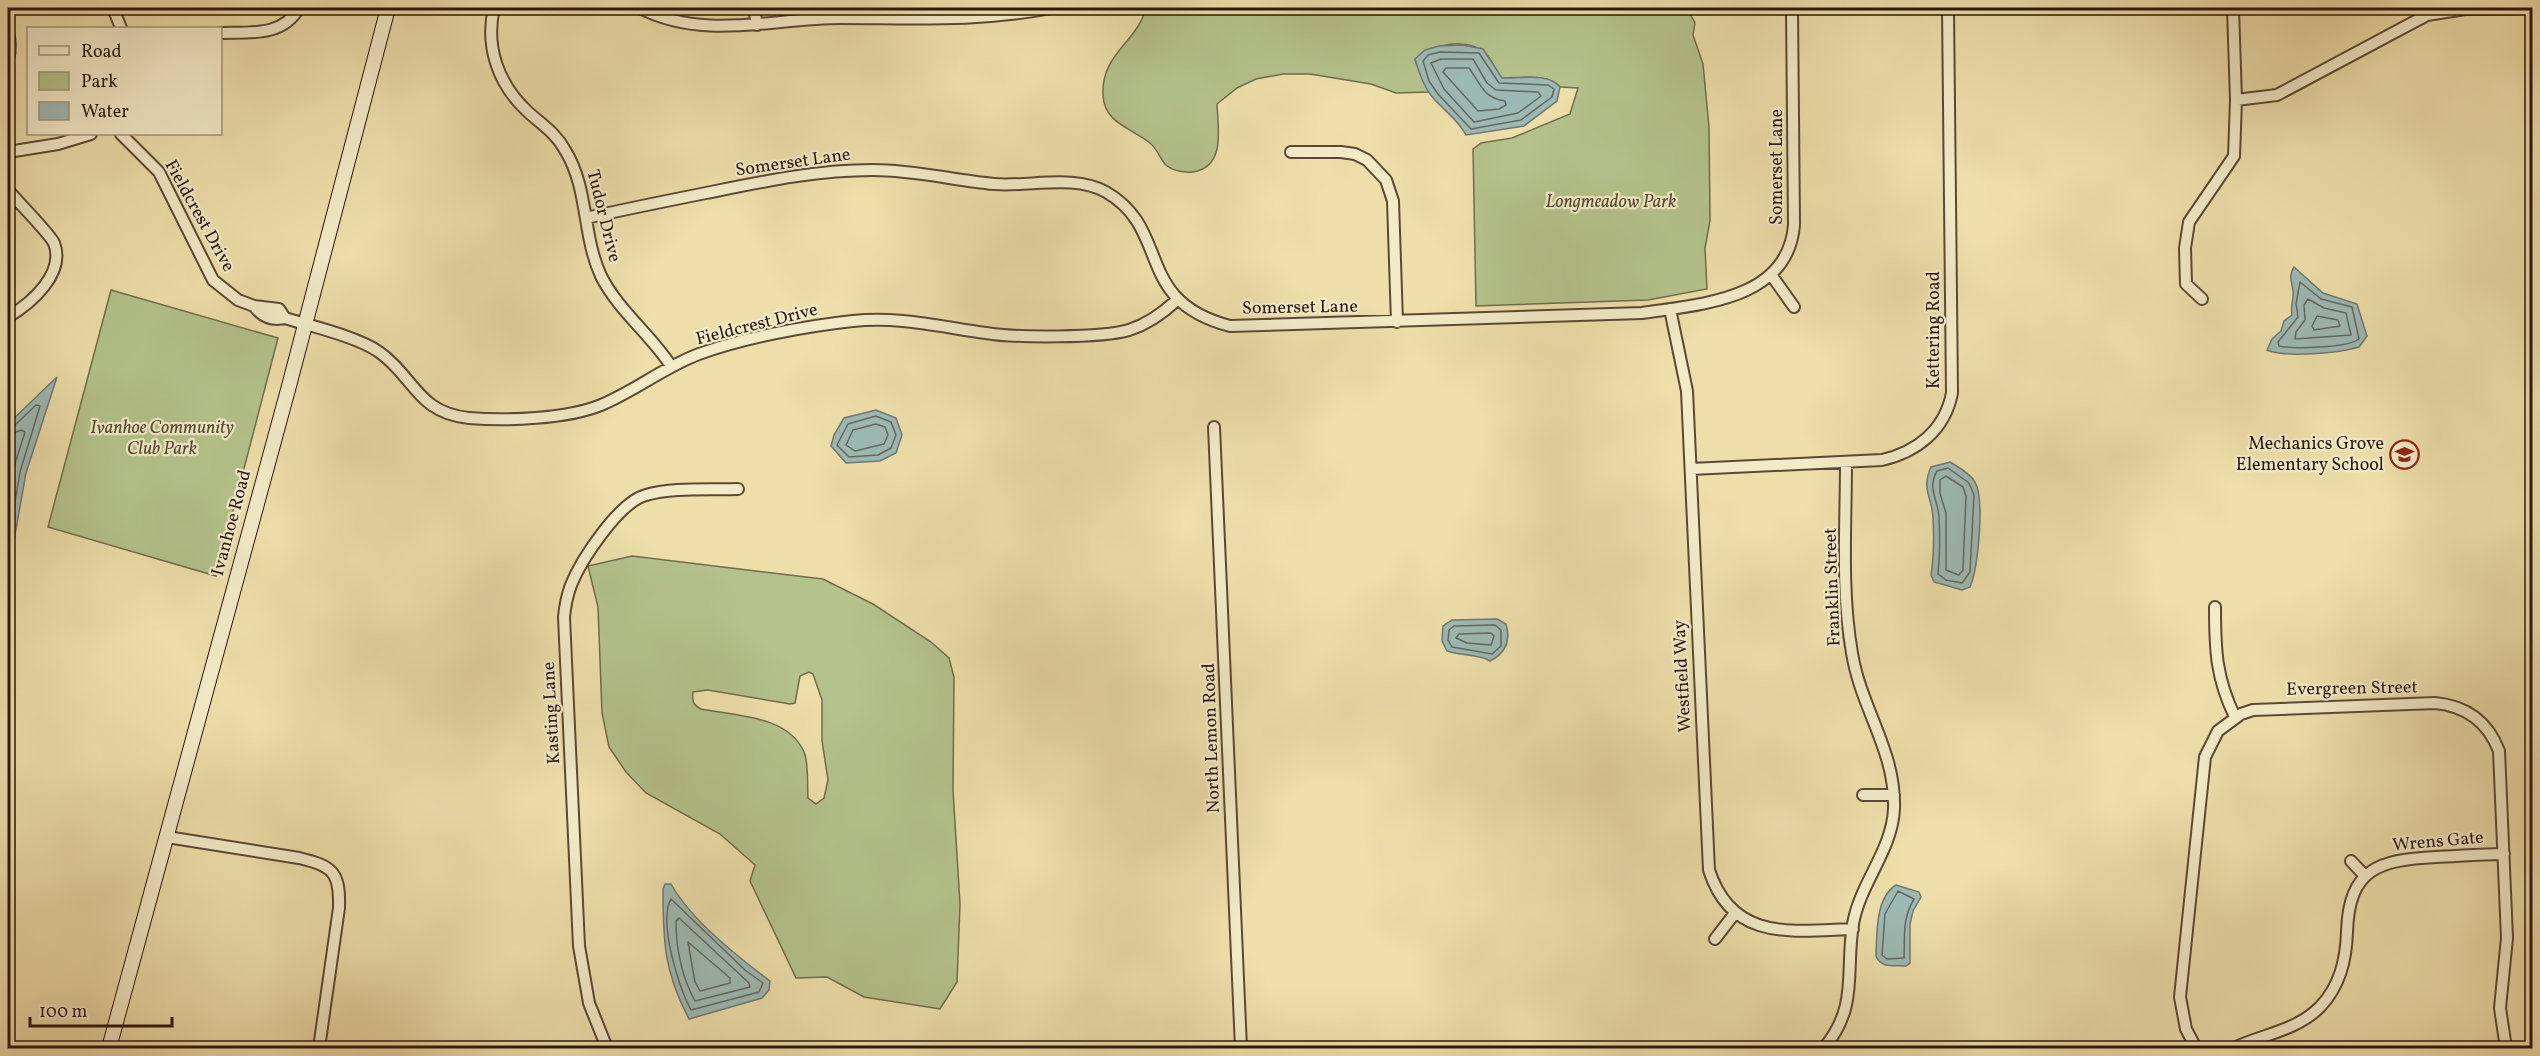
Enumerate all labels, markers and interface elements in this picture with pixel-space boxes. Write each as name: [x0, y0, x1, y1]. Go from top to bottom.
legend: [27, 27, 222, 135]
text: Road: [81, 40, 122, 65]
text: Park: [81, 70, 118, 95]
text: Water: [81, 100, 129, 125]
street label: Somerset Lane: [1765, 109, 1790, 225]
street label: Somerset Lane: [734, 143, 852, 183]
street label: Fieldcrest Drive: [158, 155, 240, 277]
street label: Tudor Drive: [579, 167, 627, 265]
park label: Longmeadow Park: [1546, 190, 1676, 215]
street label: Kettering Road: [1922, 271, 1947, 389]
street label: Somerset Lane: [1242, 294, 1358, 322]
street label: Fieldcrest Drive: [693, 298, 821, 352]
park label: Ivanhoe Community Club Park: [90, 416, 234, 462]
place label: Mechanics Grove Elementary School: [2236, 432, 2384, 478]
school or university icon: Mechanics Grove Elementary School: [2389, 438, 2421, 470]
street label: Ivanhoe Road: [206, 467, 258, 579]
street label: Franklin Street: [1818, 527, 1848, 647]
street label: Westfield Way: [1668, 619, 1698, 733]
street label: Kasting Lane: [537, 661, 567, 765]
street label: North Lemon Road: [1197, 662, 1227, 814]
street label: Evergreen Street: [2286, 675, 2418, 703]
street label: Wrens Gate: [2391, 826, 2485, 858]
scale bar: [30, 990, 172, 1028]
text: 100 m: [39, 1000, 88, 1025]

